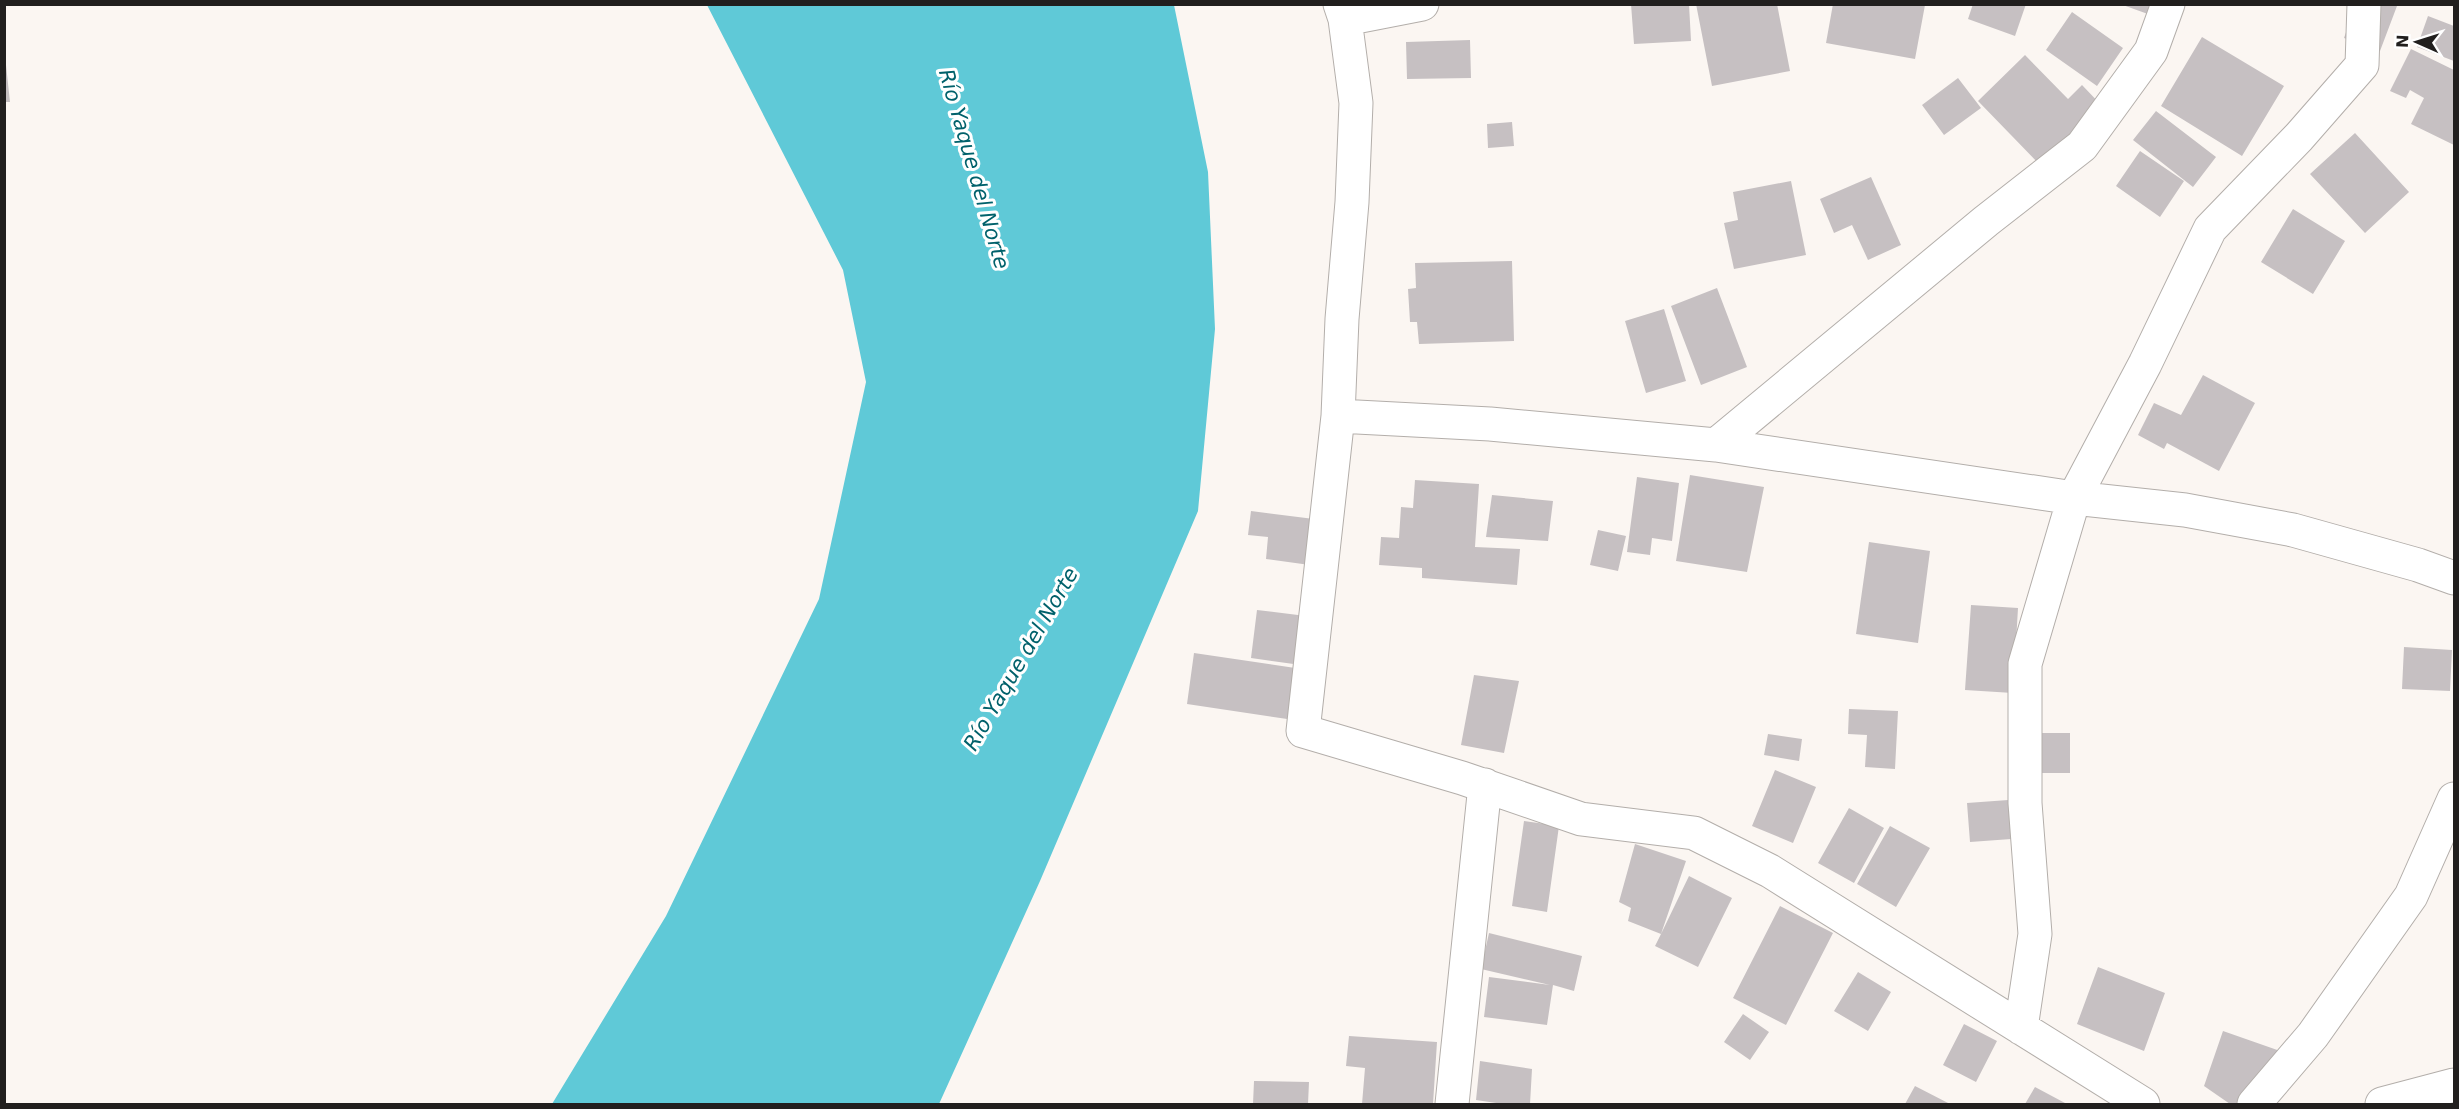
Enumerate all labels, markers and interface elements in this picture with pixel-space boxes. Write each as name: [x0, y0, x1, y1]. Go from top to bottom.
north arrow: [2387, 12, 2447, 72]
text: N: [2393, 34, 2412, 48]
water label: Río Yaque del Norte: [934, 66, 1014, 272]
water label: Río Yaque del Norte: [959, 563, 1083, 755]

